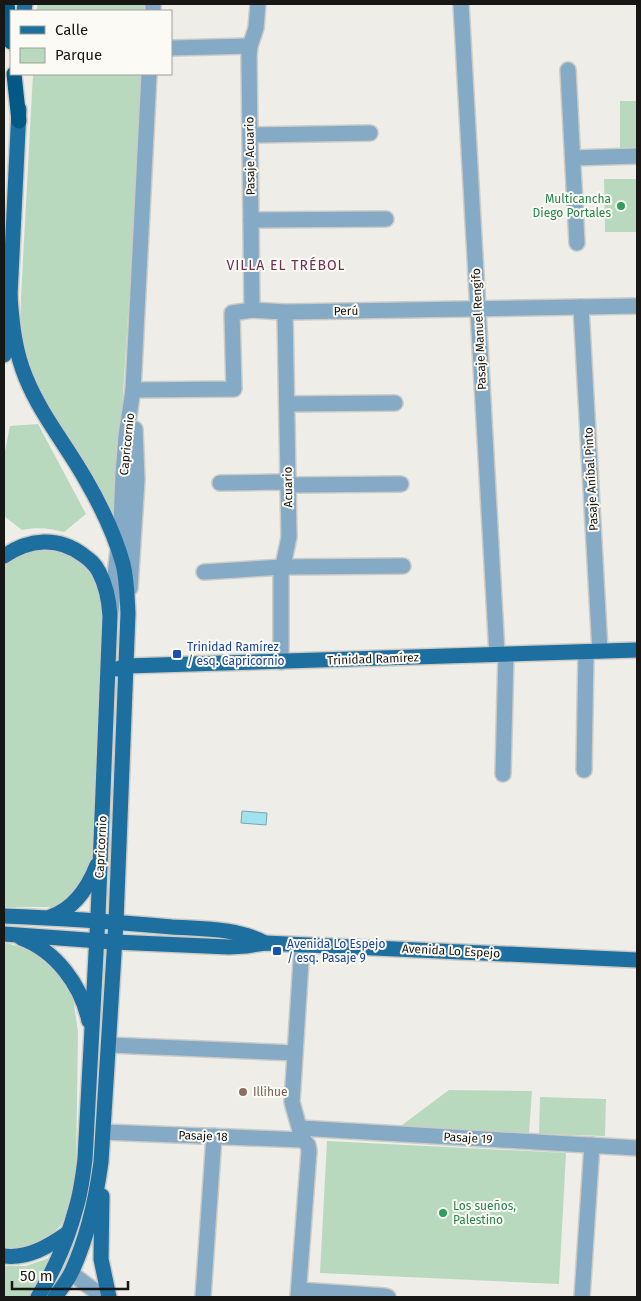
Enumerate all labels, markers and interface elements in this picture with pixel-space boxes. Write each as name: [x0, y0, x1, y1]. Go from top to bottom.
legend: [10, 10, 172, 75]
text: Calle: [55, 21, 88, 39]
text: Parque: [55, 46, 102, 64]
street label: Pasaje Acuario: [242, 117, 258, 195]
place label: Multicancha Diego Portales: [533, 192, 611, 220]
marker: Multicancha Diego Portales: [615, 200, 627, 212]
district label: VILLA EL TRÉBOL: [226, 256, 346, 274]
street label: Pasaje Manuel Rengifo: [469, 268, 489, 390]
street label: Perú: [333, 304, 359, 318]
street label: Capricornio: [117, 412, 137, 476]
street label: Pasaje Aníbal Pinto: [581, 427, 601, 531]
street label: Acuario: [281, 466, 295, 508]
place label: Trinidad Ramírez / esq. Capricornio: [187, 640, 285, 668]
marker: Trinidad Ramírez / esq. Capricornio: [171, 648, 183, 660]
street label: Trinidad Ramírez: [327, 650, 419, 668]
street label: Capricornio: [92, 815, 110, 879]
place label: Avenida Lo Espejo / esq. Pasaje 9: [287, 937, 385, 965]
street label: Avenida Lo Espejo: [401, 941, 501, 961]
marker: Avenida Lo Espejo / esq. Pasaje 9: [271, 945, 283, 957]
place label: Illihue: [253, 1085, 288, 1099]
marker: Illihue: [237, 1086, 249, 1098]
street label: Pasaje 18: [178, 1128, 228, 1144]
street label: Pasaje 19: [443, 1130, 493, 1146]
place label: Los sueños, Palestino: [453, 1199, 516, 1227]
marker: Los sueños, Palestino: [437, 1207, 449, 1219]
scale bar: [12, 1258, 129, 1290]
text: 50 m: [20, 1267, 53, 1285]

